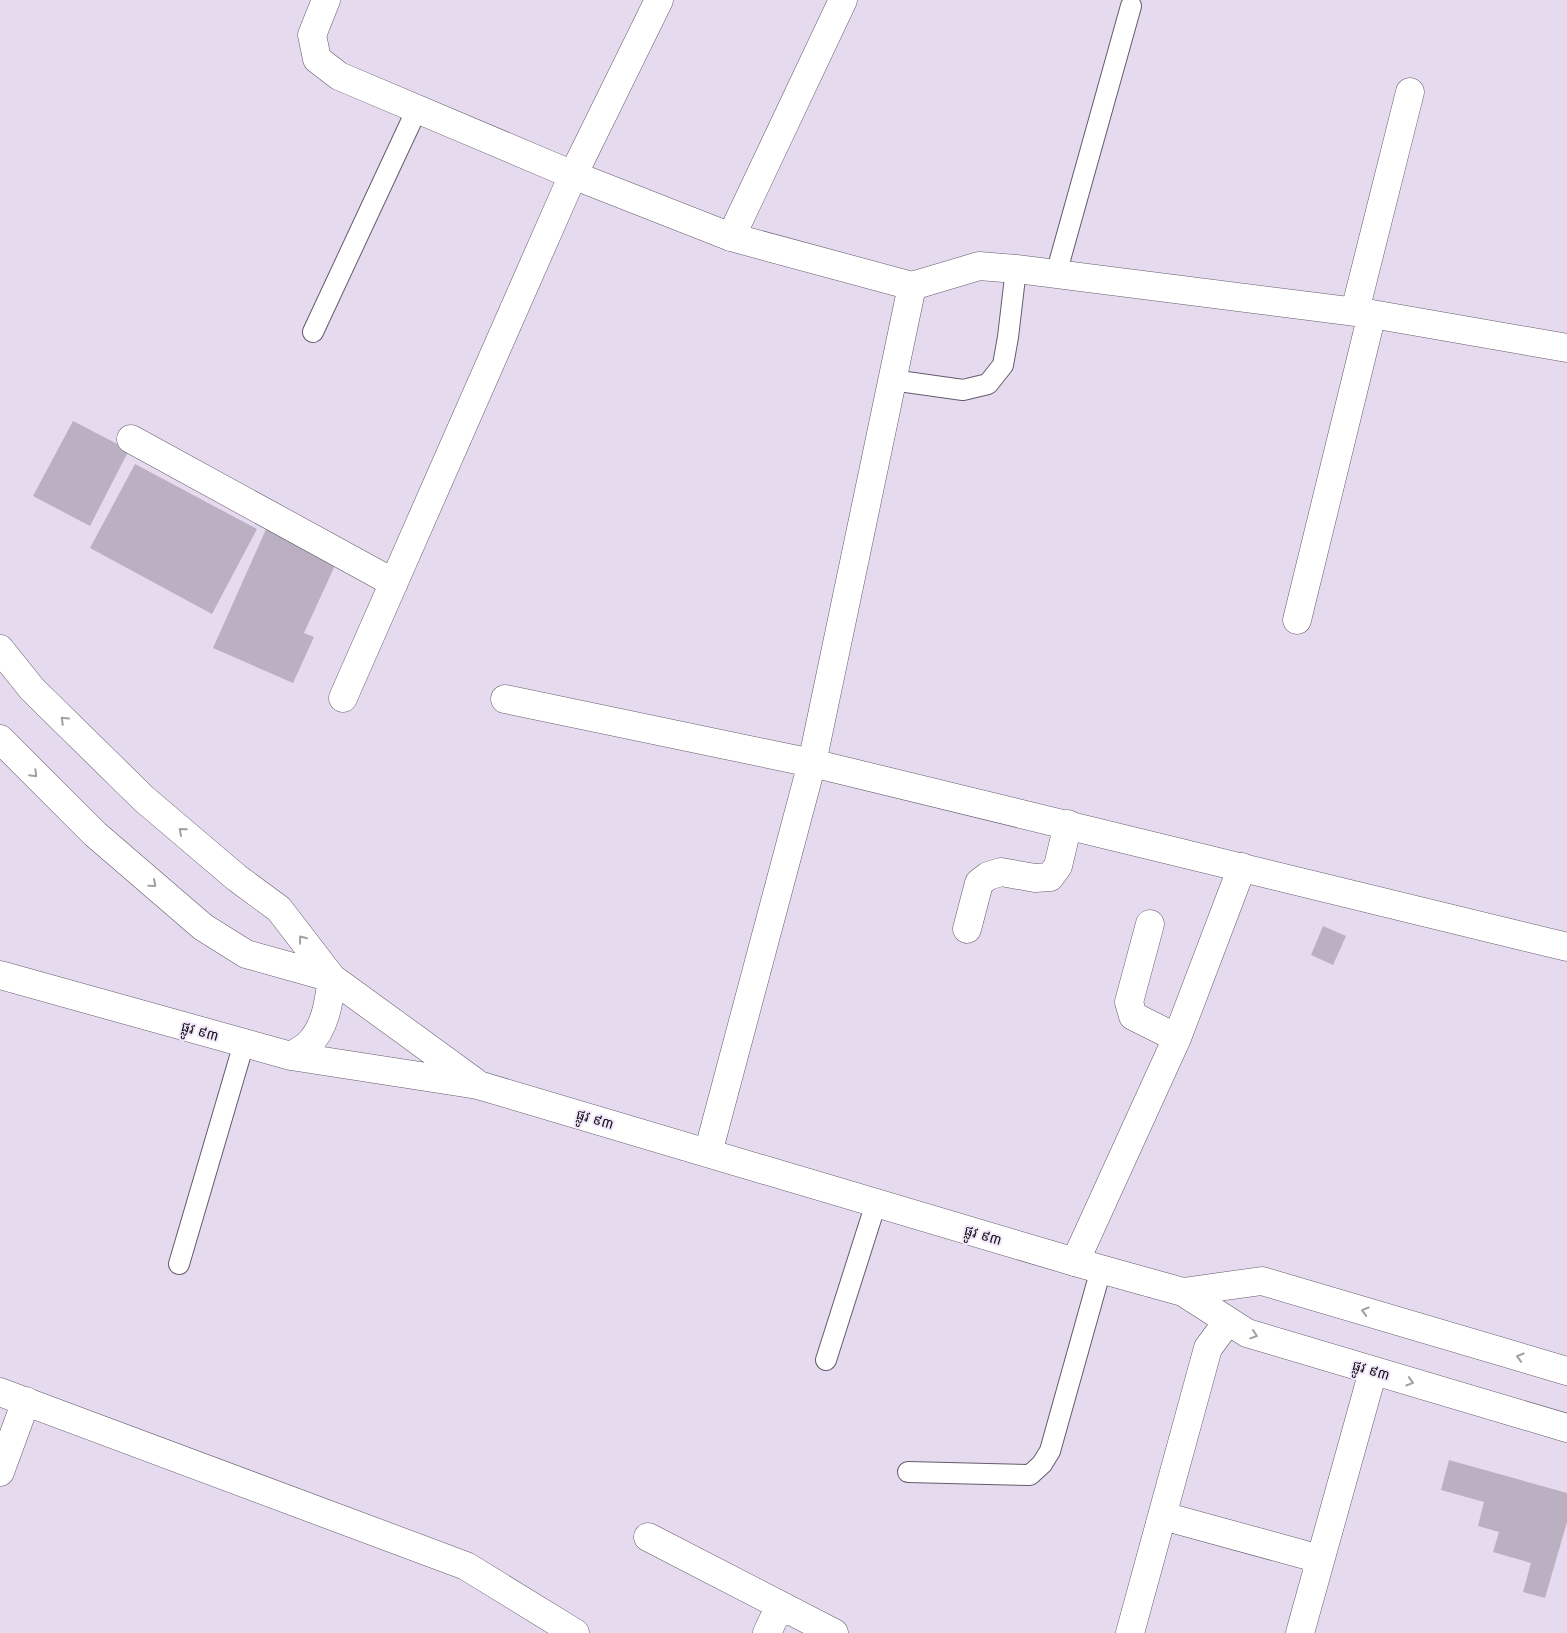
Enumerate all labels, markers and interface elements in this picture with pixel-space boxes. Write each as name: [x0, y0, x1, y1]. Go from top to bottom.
one-way arrow: [60, 717, 69, 726]
one-way arrow: [29, 768, 38, 777]
one-way arrow: [179, 828, 188, 837]
one-way arrow: [148, 878, 157, 887]
one-way arrow: [299, 935, 308, 945]
street label: ផ្លូវ ៩៣: [178, 1017, 221, 1048]
street label: ផ្លូវ ៩៣: [573, 1105, 616, 1136]
street label: ផ្លូវ ៩៣: [961, 1221, 1004, 1252]
one-way arrow: [1361, 1306, 1369, 1316]
one-way arrow: [1250, 1329, 1258, 1339]
one-way arrow: [1517, 1353, 1525, 1363]
street label: ផ្លូវ ៩៣: [1349, 1356, 1392, 1387]
one-way arrow: [1405, 1376, 1414, 1386]

